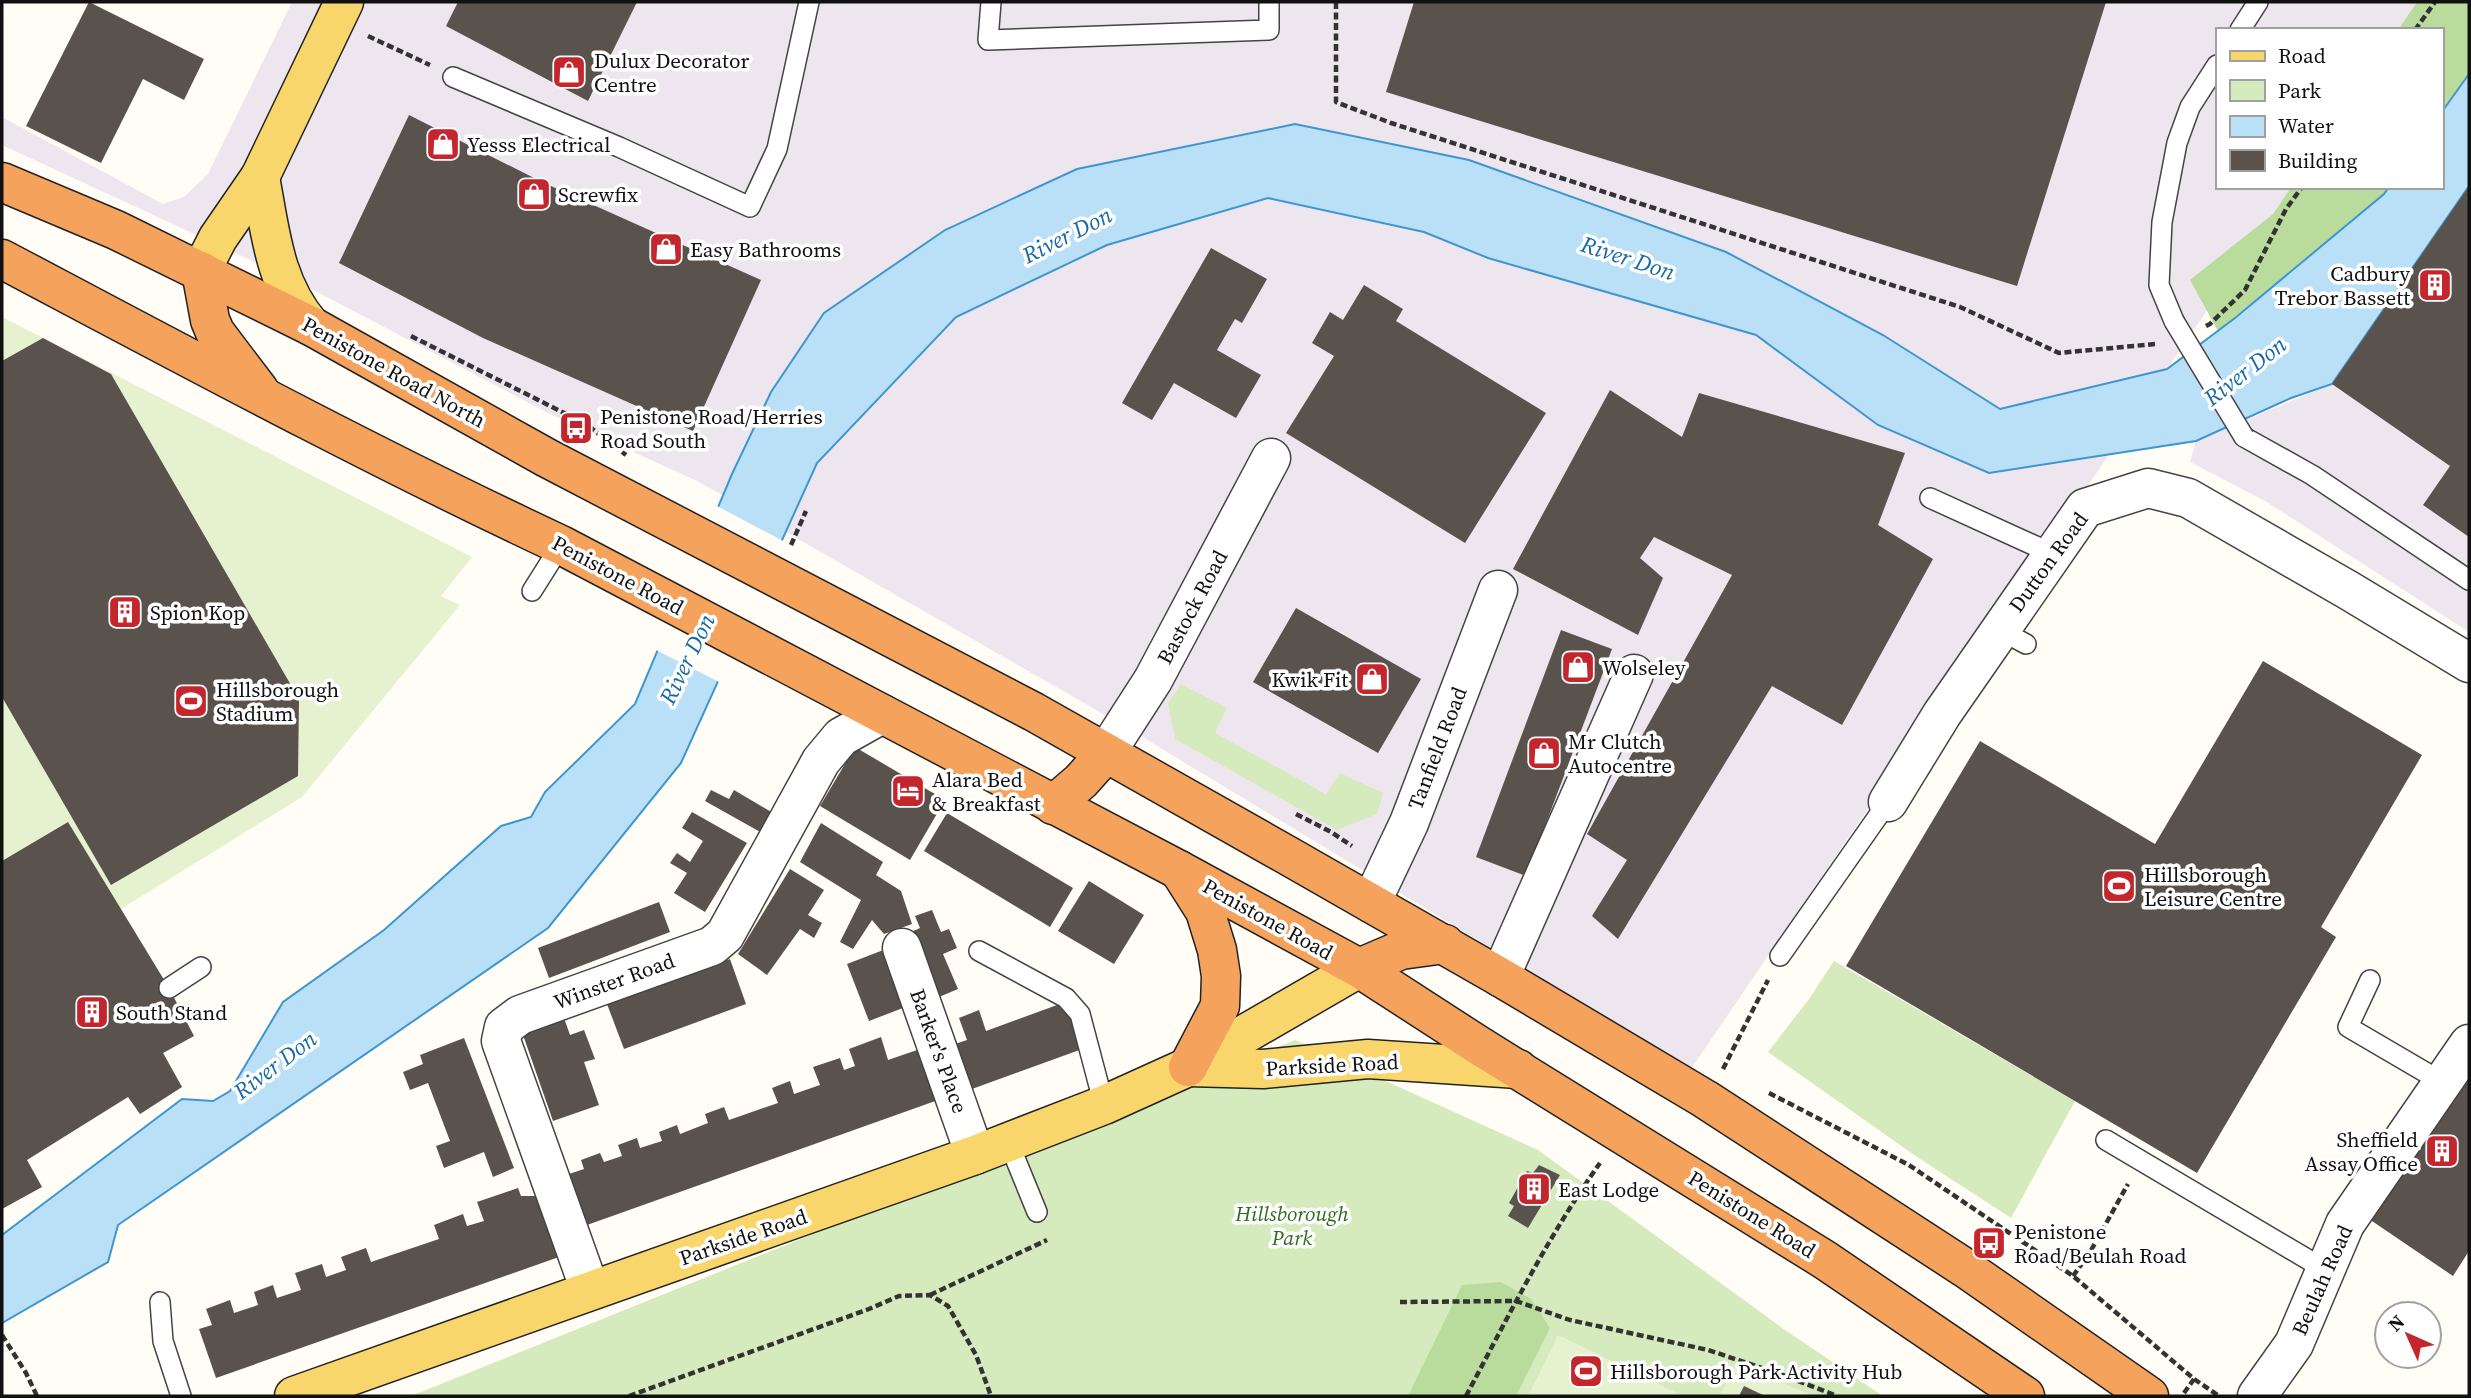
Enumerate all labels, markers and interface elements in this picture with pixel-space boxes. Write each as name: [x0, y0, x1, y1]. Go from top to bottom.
legend: [2216, 28, 2443, 189]
text: Road: [2278, 41, 2326, 70]
place label: Dulux Decorator Centre: [594, 46, 749, 99]
shop icon: Dulux Decorator Centre: [550, 53, 588, 91]
text: Park: [2278, 76, 2322, 105]
text: Water: [2278, 111, 2334, 140]
shop icon: Yesss Electrical: [424, 125, 462, 163]
place label: Yesss Electrical: [467, 130, 610, 159]
text: Building: [2278, 146, 2357, 175]
shop icon: Screwfix: [515, 175, 553, 213]
place label: Screwfix: [558, 180, 638, 209]
water label: River Don: [1016, 199, 1117, 272]
water label: River Don: [1576, 228, 1679, 288]
shop icon: Easy Bathrooms: [647, 230, 685, 268]
place label: Easy Bathrooms: [690, 235, 841, 264]
place label: Cadbury Trebor Bassett: [2275, 259, 2410, 312]
building icon: Cadbury Trebor Bassett: [2416, 266, 2454, 304]
street label: Penistone Road North: [297, 310, 491, 434]
water label: River Don: [2196, 329, 2293, 414]
place label: Penistone Road/Herries Road South: [600, 402, 823, 455]
bus stop icon: Penistone Road/Herries Road South: [557, 409, 595, 447]
street label: Dutton Road: [2002, 506, 2094, 618]
street label: Penistone Road: [547, 528, 689, 622]
street label: Bastock Road: [1150, 545, 1234, 669]
building icon: Spion Kop: [106, 593, 144, 631]
place label: Spion Kop: [150, 598, 245, 627]
water label: River Don: [651, 609, 723, 710]
shop icon: Wolseley: [1559, 648, 1597, 686]
place label: Wolseley: [1602, 653, 1686, 682]
shop icon: Kwik Fit: [1353, 660, 1391, 698]
place label: Kwik Fit: [1272, 665, 1348, 694]
place label: Hillsborough Stadium: [216, 675, 339, 728]
sports icon: Hillsborough Stadium: [172, 682, 210, 720]
street label: Tanfield Road: [1400, 682, 1474, 813]
place label: Mr Clutch Autocentre: [1568, 727, 1672, 780]
shop icon: Mr Clutch Autocentre: [1525, 734, 1563, 772]
place label: Alara Bed & Breakfast: [932, 765, 1041, 818]
hotel icon: Alara Bed & Breakfast: [889, 772, 927, 810]
place label: Hillsborough Leisure Centre: [2144, 860, 2282, 913]
sports icon: Hillsborough Leisure Centre: [2100, 867, 2138, 905]
street label: Penistone Road: [1198, 871, 1339, 967]
street label: Winster Road: [549, 946, 679, 1016]
street label: Barker's Place: [903, 985, 975, 1117]
building icon: South Stand: [73, 993, 111, 1031]
place label: South Stand: [116, 998, 227, 1027]
water label: River Don: [226, 1023, 323, 1107]
street label: Parkside Road: [1265, 1047, 1399, 1083]
place label: Sheffield Assay Office: [2305, 1125, 2418, 1178]
building icon: Sheffield Assay Office: [2423, 1132, 2461, 1170]
street label: Penistone Road: [1683, 1163, 1821, 1265]
building icon: East Lodge: [1515, 1170, 1553, 1208]
place label: East Lodge: [1558, 1175, 1659, 1204]
park label: Hillsborough Park: [1234, 1199, 1349, 1252]
street label: Parkside Road: [675, 1202, 811, 1272]
place label: Penistone Road/Beulah Road: [2014, 1217, 2187, 1270]
street label: Beulah Road: [2285, 1220, 2359, 1340]
bus stop icon: Penistone Road/Beulah Road: [1970, 1224, 2008, 1262]
north arrow: [2373, 1300, 2443, 1370]
text: N: [2382, 1309, 2410, 1337]
sports icon: Hillsborough Park Activity Hub: [1567, 1352, 1605, 1390]
place label: Hillsborough Park Activity Hub: [1610, 1357, 1902, 1386]

